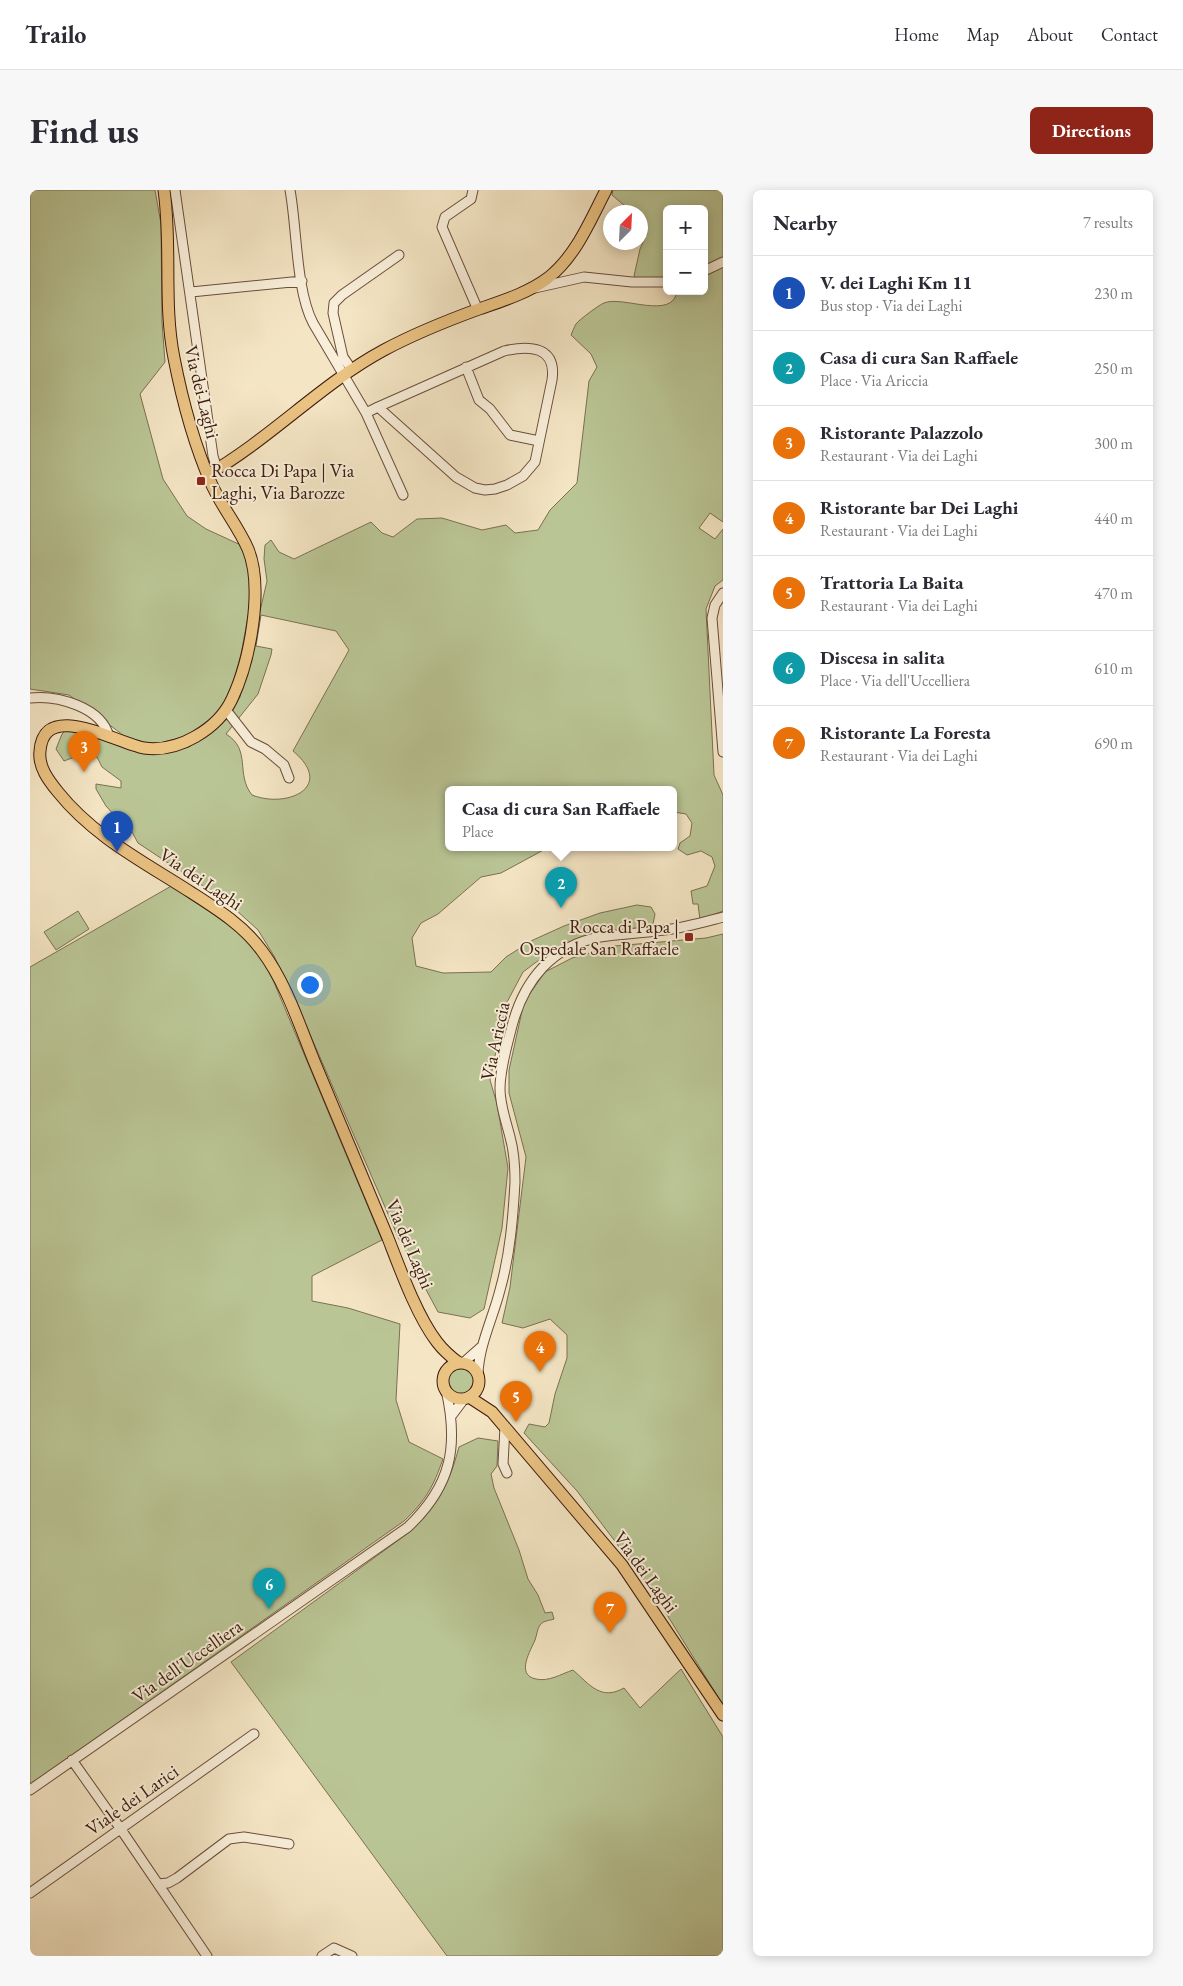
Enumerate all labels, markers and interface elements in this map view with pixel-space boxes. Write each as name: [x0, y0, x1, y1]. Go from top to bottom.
text: Trailo: [25, 19, 86, 50]
text: Home: [894, 23, 939, 46]
text: Map: [967, 23, 999, 46]
text: About: [1027, 23, 1073, 46]
text: Contact: [1101, 23, 1158, 46]
button: Directions: [1030, 107, 1153, 154]
text: Find us: [30, 108, 139, 153]
north arrow: [603, 205, 648, 250]
map controls: [663, 205, 708, 295]
button: +: [663, 205, 708, 250]
text: Nearby: [773, 209, 837, 236]
text: 7 results: [1083, 212, 1133, 233]
button: −: [663, 250, 708, 295]
text: V. dei Laghi Km 11: [820, 270, 972, 295]
text: 1: [785, 283, 793, 304]
text: 230 m: [1094, 283, 1133, 304]
text: Bus stop · Via dei Laghi: [820, 295, 962, 316]
street label: Via dei Laghi: [178, 343, 226, 442]
text: Casa di cura San Raffaele: [820, 345, 1018, 370]
text: 2: [785, 358, 793, 379]
text: 250 m: [1094, 358, 1133, 379]
text: Place · Via Ariccia: [820, 370, 928, 391]
text: Ristorante Palazzolo: [820, 420, 983, 445]
text: 3: [785, 433, 793, 454]
text: 300 m: [1094, 433, 1133, 454]
text: Restaurant · Via dei Laghi: [820, 445, 978, 466]
place label: Rocca Di Papa | Via Laghi, Via Barozze: [211, 458, 355, 505]
marker: Rocca Di Papa | Via Laghi, Via Barozze: [195, 475, 207, 487]
text: Ristorante bar Dei Laghi: [820, 495, 1018, 520]
text: 4: [785, 508, 793, 529]
text: 440 m: [1094, 508, 1133, 529]
text: Restaurant · Via dei Laghi: [820, 520, 978, 541]
text: Trattoria La Baita: [820, 570, 964, 595]
text: 5: [785, 583, 793, 604]
text: 470 m: [1094, 583, 1133, 604]
text: Restaurant · Via dei Laghi: [820, 595, 978, 616]
text: Discesa in salita: [820, 645, 945, 670]
text: 6: [785, 658, 793, 679]
text: 610 m: [1094, 658, 1133, 679]
text: Place · Via dell'Uccelliera: [820, 670, 970, 691]
text: Ristorante La Foresta: [820, 720, 991, 745]
pin: 3: [68, 731, 100, 772]
text: 7: [785, 733, 793, 754]
text: 690 m: [1094, 733, 1133, 754]
text: Restaurant · Via dei Laghi: [820, 745, 978, 766]
popup: [445, 786, 677, 851]
text: Casa di cura San Raffaele: [462, 796, 660, 821]
pin: 1: [101, 811, 133, 852]
text: Place: [462, 821, 493, 842]
street label: Via dei Laghi: [155, 842, 248, 916]
pin: 2: [545, 867, 577, 908]
place label: Rocca di Papa | Ospedale San Raffaele: [520, 914, 679, 961]
marker: Rocca di Papa | Ospedale San Raffaele: [683, 931, 695, 943]
your location: [297, 972, 323, 998]
street label: Via Ariccia: [474, 999, 516, 1083]
street label: Via dei Laghi: [380, 1195, 440, 1293]
pin: 4: [524, 1331, 556, 1372]
pin: 5: [500, 1381, 532, 1422]
street label: Via dei Laghi: [608, 1526, 684, 1618]
pin: 6: [253, 1568, 285, 1609]
pin: 7: [594, 1592, 626, 1633]
street label: Via dell'Uccelliera: [127, 1613, 248, 1708]
street label: Viale dei Larici: [81, 1759, 184, 1841]

